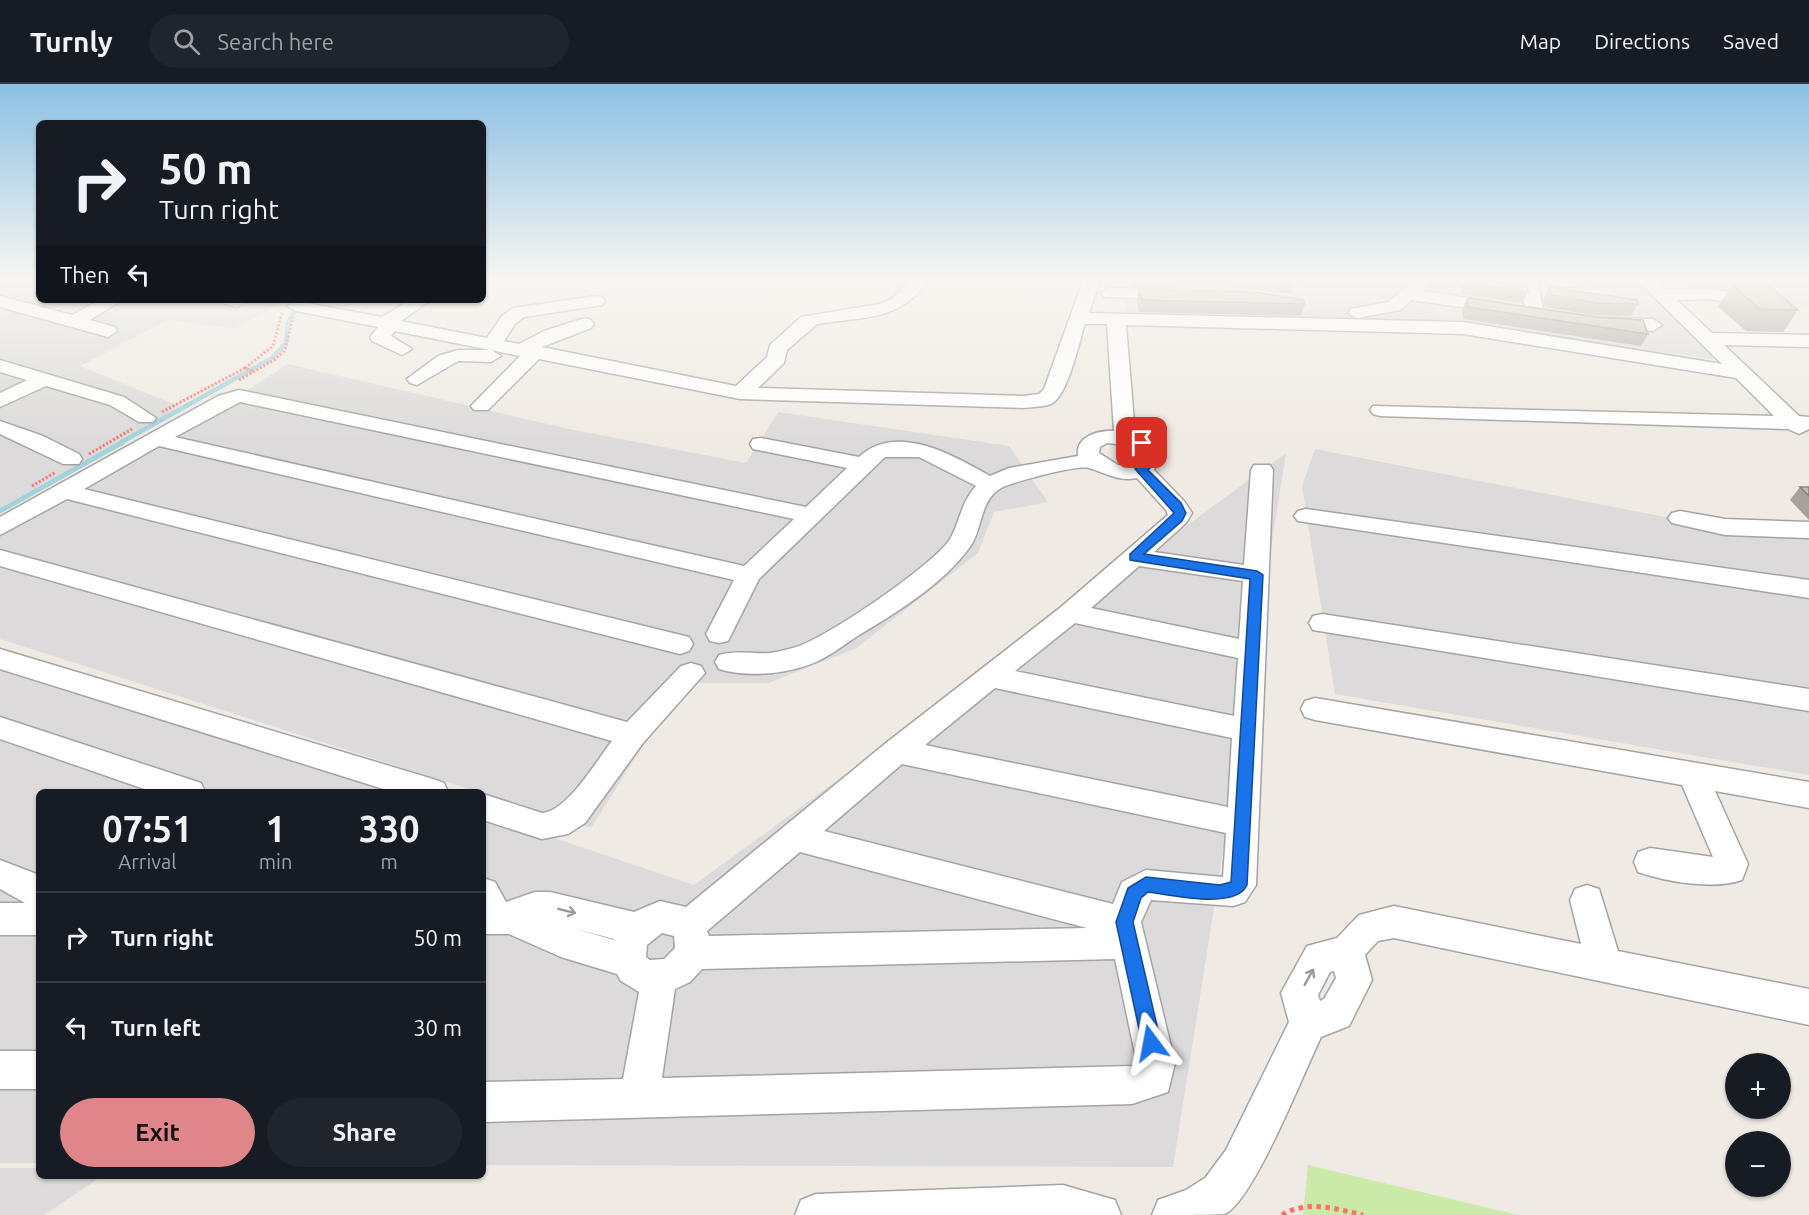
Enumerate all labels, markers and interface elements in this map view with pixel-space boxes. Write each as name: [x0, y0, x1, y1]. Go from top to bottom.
search box: [149, 14, 569, 68]
icon: search: [170, 25, 203, 58]
text: Turnly: [30, 26, 113, 57]
text: Search here: [218, 29, 334, 54]
text: Map: [1520, 29, 1561, 53]
text: Directions: [1594, 29, 1690, 53]
text: Saved: [1723, 29, 1779, 53]
icon: right: [60, 144, 138, 222]
text: 50 m: [159, 145, 253, 192]
text: Turn right: [159, 194, 279, 224]
icon: left: [122, 258, 155, 291]
text: Then: [60, 262, 110, 287]
pin: [1116, 417, 1167, 468]
icon: arrive: [1125, 426, 1158, 459]
text: 07:51: [102, 808, 192, 849]
text: 1: [265, 808, 286, 849]
text: 330: [359, 808, 420, 849]
text: Arrival: [118, 850, 177, 873]
text: min: [259, 850, 292, 873]
text: m: [381, 850, 398, 873]
one-way arrow: [557, 906, 576, 918]
icon: right: [60, 921, 93, 954]
text: Turn right: [111, 925, 213, 950]
text: 50 m: [413, 925, 462, 950]
one-way arrow: [1303, 969, 1315, 986]
icon: left: [60, 1011, 93, 1044]
position arrow: [1119, 1011, 1183, 1075]
text: Turn left: [111, 1015, 201, 1040]
text: 30 m: [413, 1015, 462, 1040]
map controls: [1725, 1053, 1791, 1197]
button: +: [1725, 1053, 1791, 1119]
button: Exit: [60, 1098, 255, 1167]
button: Share: [267, 1098, 462, 1167]
button: −: [1725, 1131, 1791, 1197]

